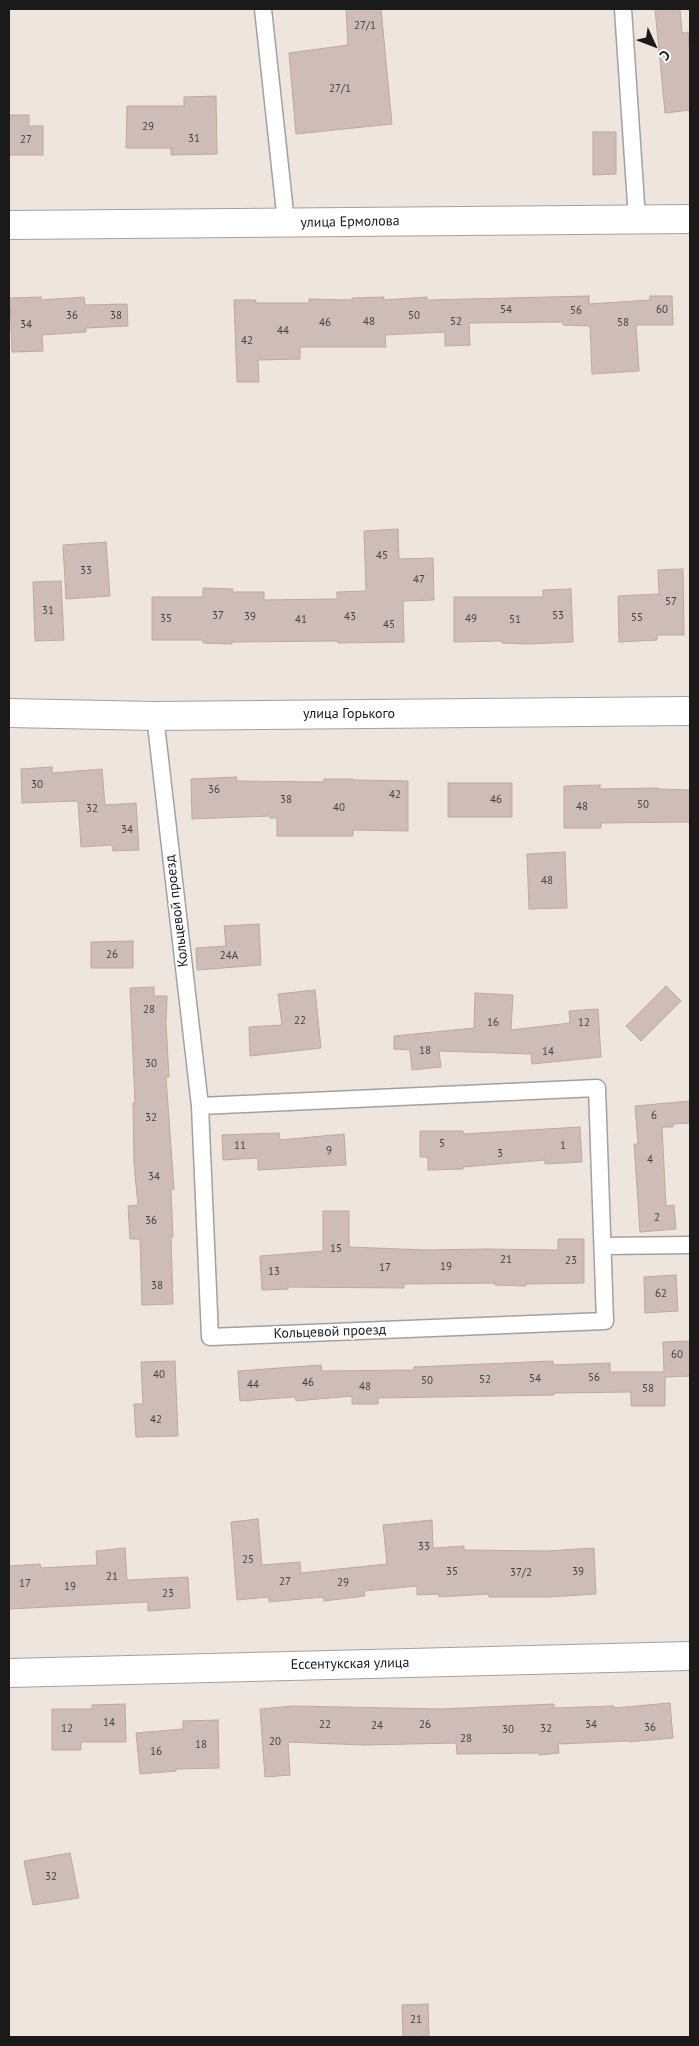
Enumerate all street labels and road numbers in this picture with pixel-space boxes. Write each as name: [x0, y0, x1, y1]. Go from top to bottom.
street label: улица Ермолова: [300, 213, 400, 231]
street label: улица Горького: [303, 706, 395, 722]
street label: Кольцевой проезд: [162, 854, 192, 968]
street label: Кольцевой проезд: [273, 1322, 387, 1342]
street label: Ессентукская улица: [290, 1655, 410, 1673]

